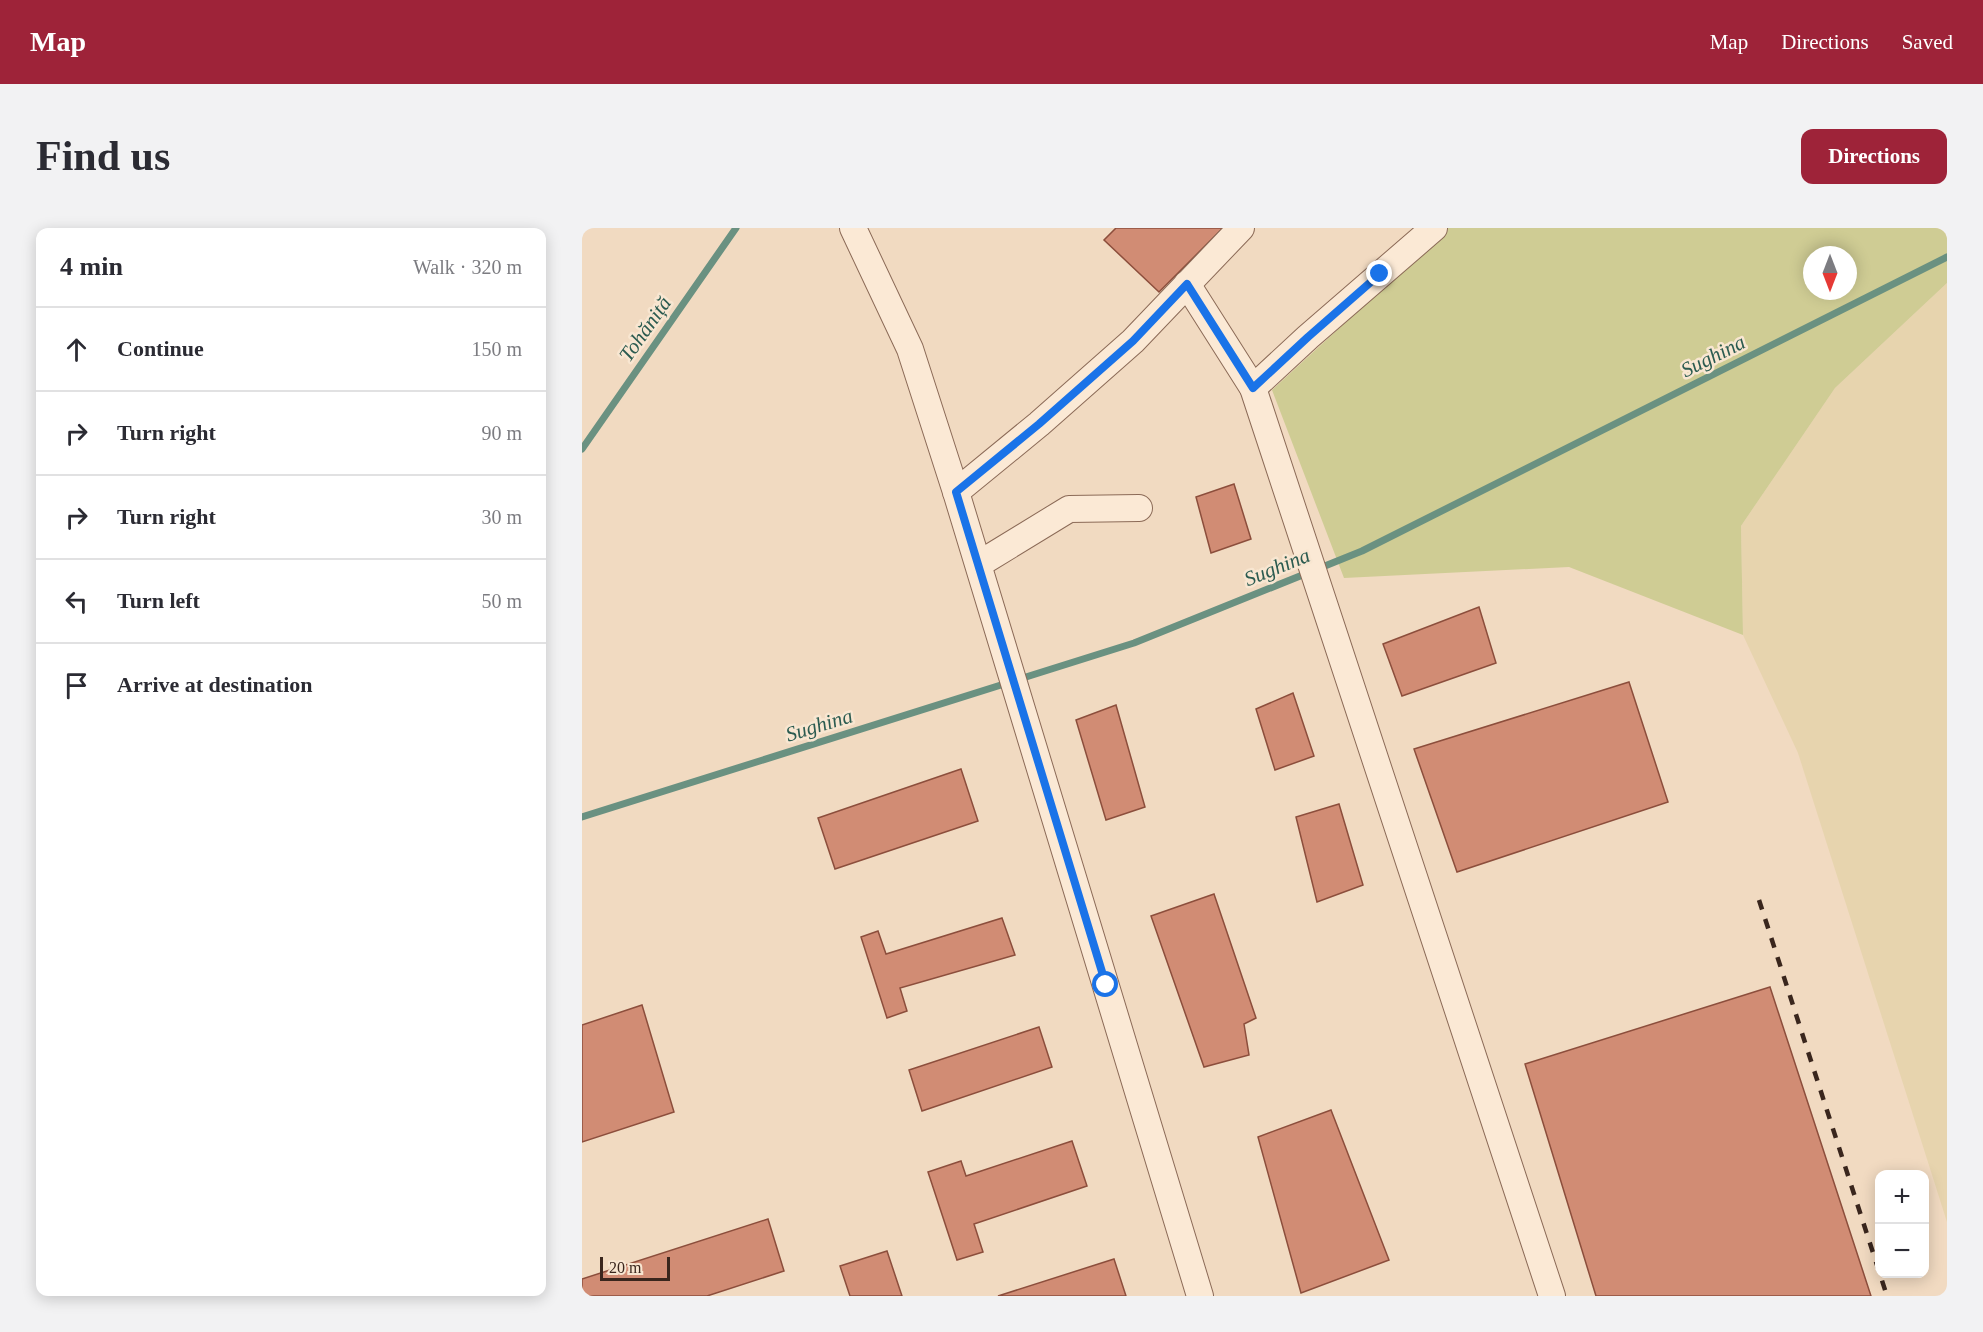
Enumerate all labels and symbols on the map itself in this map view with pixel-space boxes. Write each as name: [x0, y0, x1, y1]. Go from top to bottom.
north arrow: [1803, 246, 1857, 300]
route end: [1366, 260, 1392, 286]
water label: Tohăniță: [614, 292, 676, 366]
water label: Sughina: [1677, 330, 1749, 382]
water label: Sughina: [1241, 543, 1313, 591]
water label: Sughina: [783, 703, 855, 747]
route start: [1092, 971, 1118, 997]
scale bar: [600, 1254, 670, 1282]

